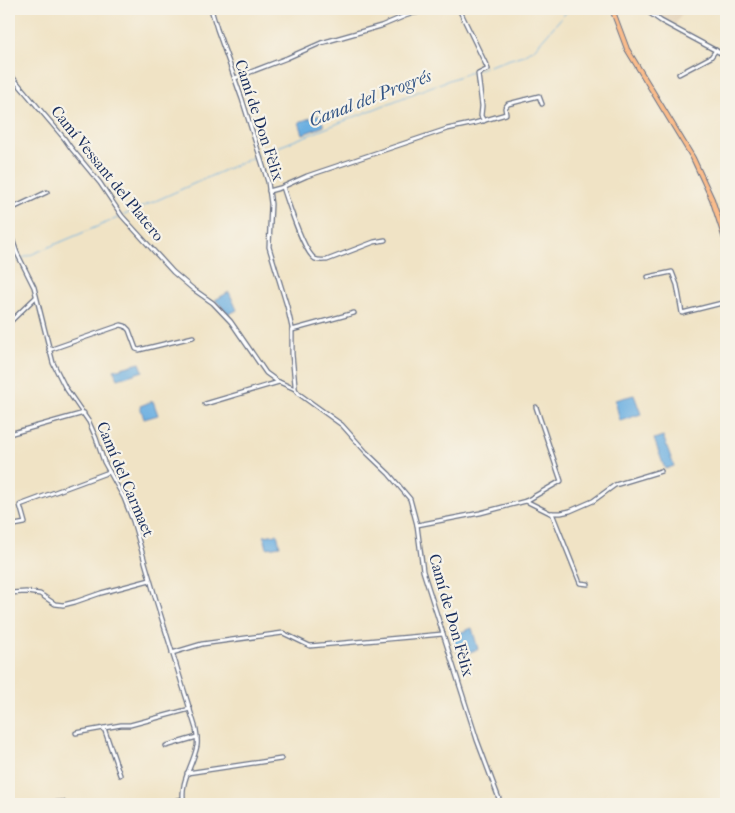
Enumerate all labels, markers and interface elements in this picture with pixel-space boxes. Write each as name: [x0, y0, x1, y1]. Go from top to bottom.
street label: Camí de Don Fèlix: [231, 57, 288, 184]
water label: Canal del Progrés: [306, 65, 435, 131]
street label: Camí Vessant del Platero: [47, 102, 168, 245]
street label: Camí del Carmaet: [93, 419, 158, 540]
street label: Camí de Don Fèlix: [425, 552, 478, 679]

